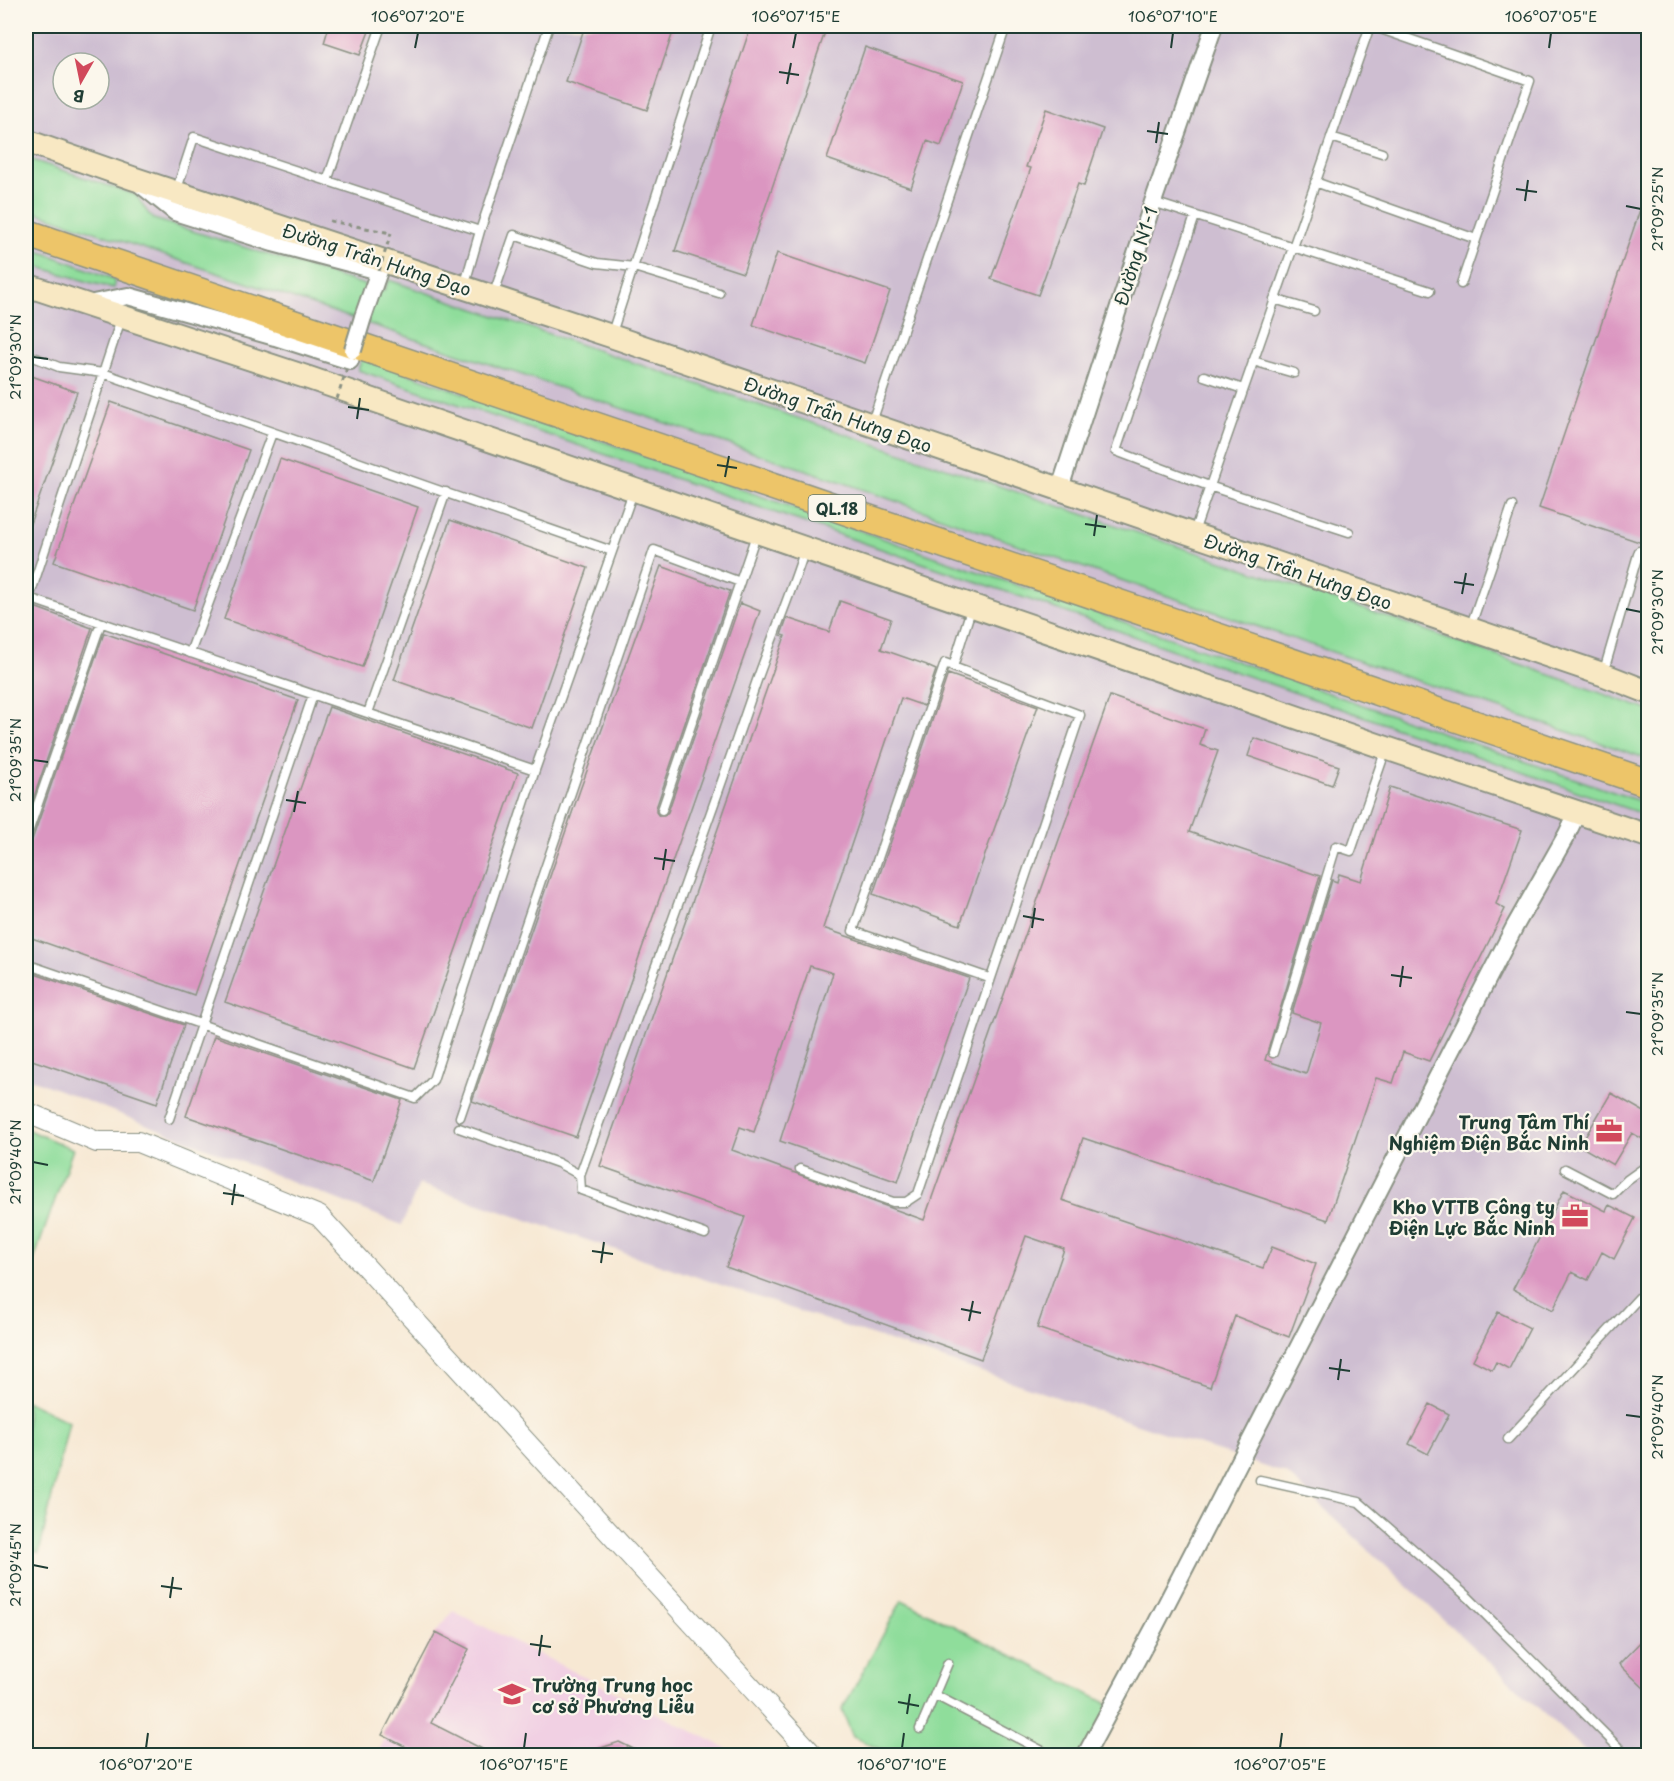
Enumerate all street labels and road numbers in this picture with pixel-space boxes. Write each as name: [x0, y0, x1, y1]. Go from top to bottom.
street label: Đường N1-1: [1106, 203, 1164, 309]
street label: Đường Trần Hưng Đạo: [279, 216, 475, 302]
street label: Đường Trần Hưng Đạo: [740, 369, 936, 459]
road number: QL.18: [808, 495, 866, 521]
street label: Đường Trần Hưng Đạo: [1200, 526, 1396, 616]

